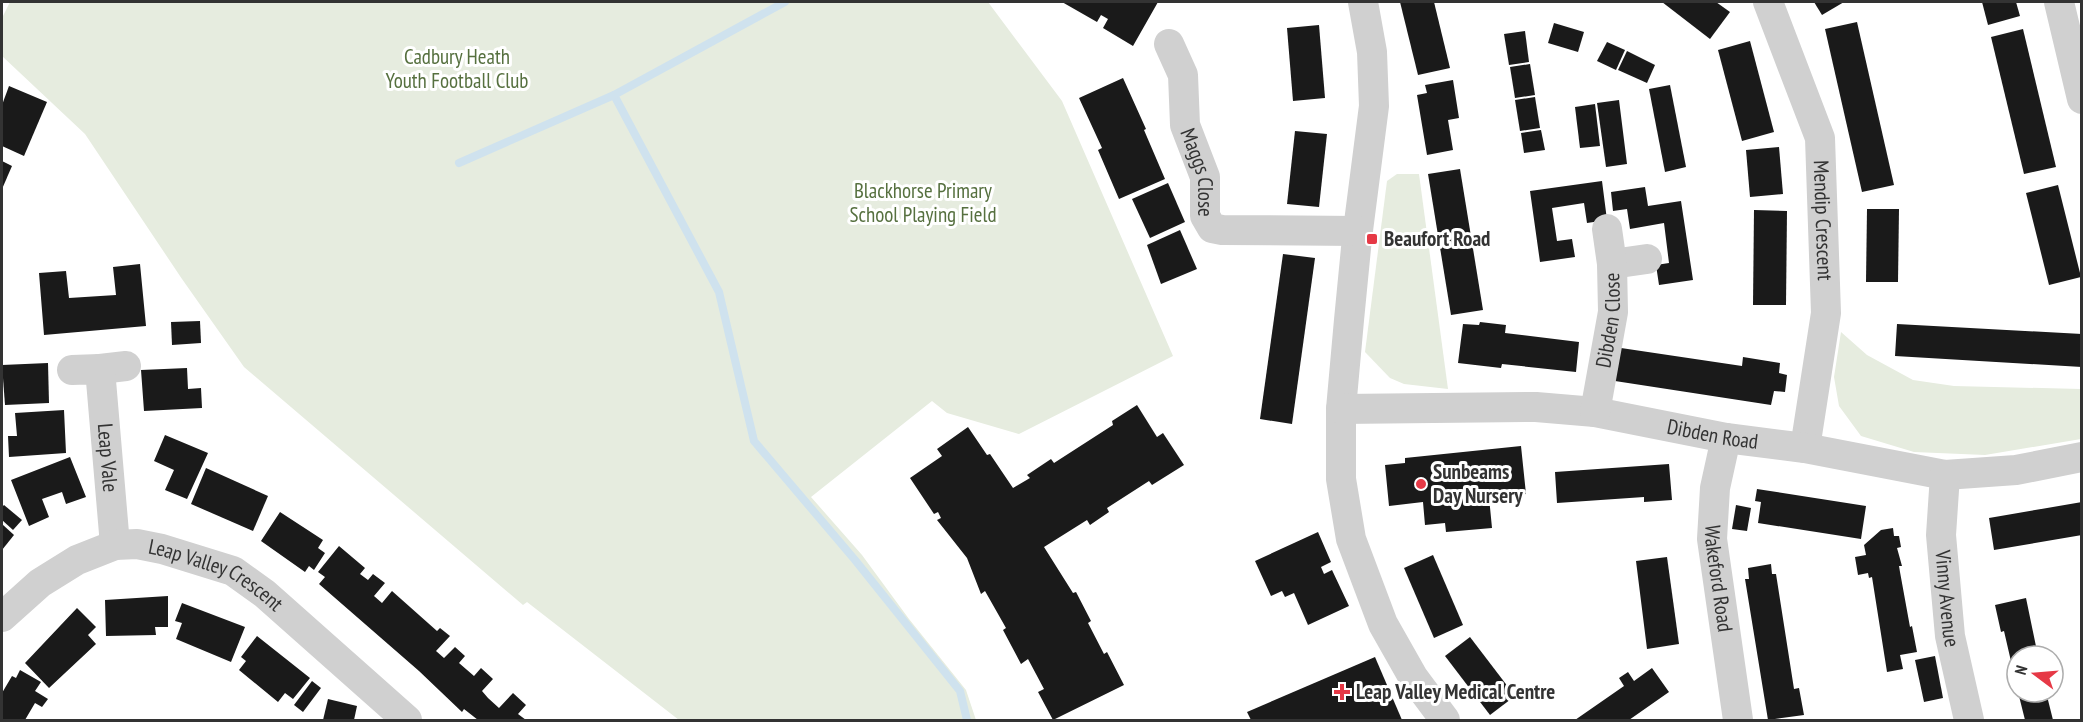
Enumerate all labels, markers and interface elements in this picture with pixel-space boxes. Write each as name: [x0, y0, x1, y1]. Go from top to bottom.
park label: Cadbury Heath Youth Football Club: [386, 43, 528, 94]
street label: Maggs Close: [1174, 124, 1219, 217]
street label: Mendip Crescent: [1808, 160, 1839, 281]
park label: Blackhorse Primary School Playing Field: [849, 177, 997, 228]
place label: Beaufort Road: [1384, 225, 1490, 252]
marker: Beaufort Road: [1365, 232, 1379, 246]
street label: Dibden Close: [1589, 273, 1626, 370]
street label: Dibden Road: [1665, 413, 1760, 455]
street label: Leap Vale: [92, 422, 124, 493]
place label: Sunbeams Day Nursery: [1433, 458, 1523, 509]
marker: Sunbeams Day Nursery: [1414, 477, 1428, 491]
street label: Wakeford Road: [1699, 524, 1739, 634]
street label: Leap Valley Crescent: [146, 533, 289, 617]
street label: Vinny Avenue: [1929, 548, 1966, 650]
north arrow: [2005, 644, 2065, 704]
text: N: [2010, 663, 2031, 677]
place label: Leap Valley Medical Centre: [1356, 678, 1555, 705]
marker: Leap Valley Medical Centre: [1333, 683, 1351, 701]

